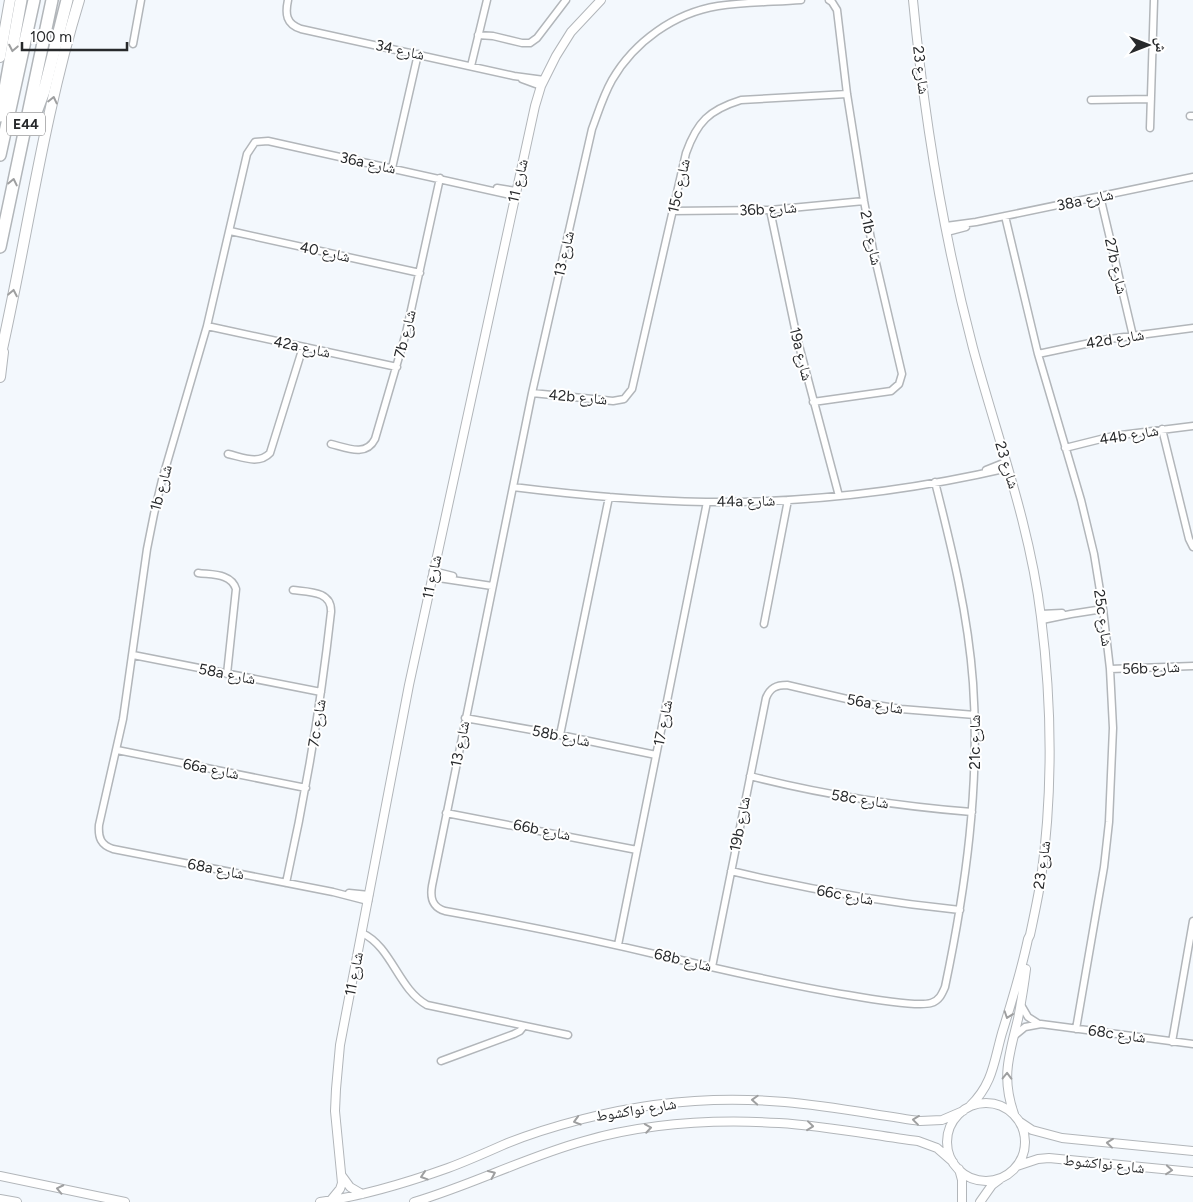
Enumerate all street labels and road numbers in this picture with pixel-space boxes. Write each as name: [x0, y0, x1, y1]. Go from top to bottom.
street label: شارع 34: [374, 36, 426, 65]
street label: شارع 23: [908, 45, 933, 96]
road number: E44: [7, 112, 45, 136]
street label: 36a شارع: [338, 148, 398, 179]
street label: شارع 11: [504, 157, 533, 205]
street label: 15c شارع: [664, 157, 695, 215]
street label: 38a شارع: [1055, 185, 1115, 216]
street label: 36b شارع: [739, 198, 797, 220]
street label: 21b شارع: [855, 209, 886, 267]
street label: شارع 13: [550, 229, 579, 279]
street label: 27b شارع: [1100, 236, 1131, 296]
street label: شارع 40: [298, 238, 352, 267]
street label: 7b شارع: [390, 308, 421, 360]
street label: 19a شارع: [785, 325, 816, 383]
street label: 42d شارع: [1085, 325, 1146, 353]
street label: 42a شارع: [272, 332, 332, 363]
street label: 42b شارع: [548, 385, 608, 410]
street label: 44b شارع: [1098, 421, 1160, 450]
street label: شارع 23: [990, 439, 1023, 491]
street label: 1b شارع: [146, 463, 177, 513]
street label: 44a شارع: [717, 491, 776, 512]
street label: شارع 11: [419, 553, 446, 601]
street label: 25c شارع: [1089, 588, 1116, 648]
street label: 56b شارع: [1122, 658, 1181, 679]
street label: 58a شارع: [197, 660, 257, 689]
street label: 56a شارع: [845, 690, 905, 719]
street label: 7c شارع: [304, 698, 331, 748]
street label: شارع 17: [650, 698, 677, 748]
street label: 21c شارع: [966, 714, 985, 769]
street label: شارع 13: [447, 719, 474, 769]
street label: 58b شارع: [530, 722, 592, 751]
street label: 66a شارع: [181, 755, 241, 784]
street label: 58c شارع: [830, 786, 890, 813]
street label: 19b شارع: [726, 795, 755, 853]
street label: 66b شارع: [512, 816, 572, 845]
street label: شارع 23: [1030, 839, 1055, 891]
street label: 68a شارع: [186, 855, 246, 884]
street label: 66c شارع: [815, 881, 875, 910]
street label: 68b شارع: [652, 945, 714, 976]
street label: شارع 11: [341, 950, 368, 998]
street label: 68c شارع: [1087, 1021, 1147, 1048]
street label: شارع نواكشوط: [594, 1095, 678, 1126]
street label: شارع نواكشوط: [1062, 1151, 1146, 1178]

